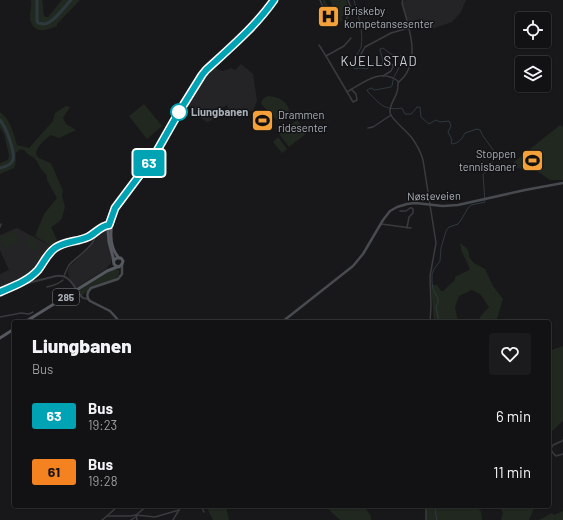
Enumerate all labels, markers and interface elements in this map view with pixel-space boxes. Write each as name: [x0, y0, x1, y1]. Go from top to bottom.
hospital icon: Briskeby kompetansesenter: [316, 4, 342, 30]
place label: Briskeby kompetansesenter: [344, 4, 434, 30]
map controls: [515, 12, 551, 92]
button: locate: [515, 12, 551, 48]
district label: KJELLSTAD: [341, 53, 417, 69]
button: layers: [515, 56, 551, 92]
marker: Liungbanen: [170, 103, 188, 121]
place label: Liungbanen: [191, 105, 248, 118]
sports icon: Drammen ridesenter: [250, 108, 276, 134]
place label: Drammen ridesenter: [278, 108, 327, 134]
place label: Stoppen tennisbaner: [459, 147, 516, 173]
sports icon: Stoppen tennisbaner: [519, 147, 545, 173]
line badge: 63: [131, 150, 167, 176]
text: 63: [141, 154, 157, 171]
street label: Nøsteveien: [407, 189, 461, 202]
road number: 285: [53, 289, 79, 305]
button: heart: [489, 333, 531, 375]
text: Liungbanen: [32, 334, 132, 357]
text: Bus: [32, 361, 53, 377]
text: Bus: [88, 399, 113, 417]
text: 63: [46, 407, 62, 424]
text: 6 min: [496, 407, 531, 425]
text: 19:23: [88, 417, 117, 433]
text: Bus: [88, 455, 113, 473]
text: 61: [48, 463, 60, 480]
text: 11 min: [493, 463, 531, 481]
text: 19:28: [88, 473, 117, 489]

